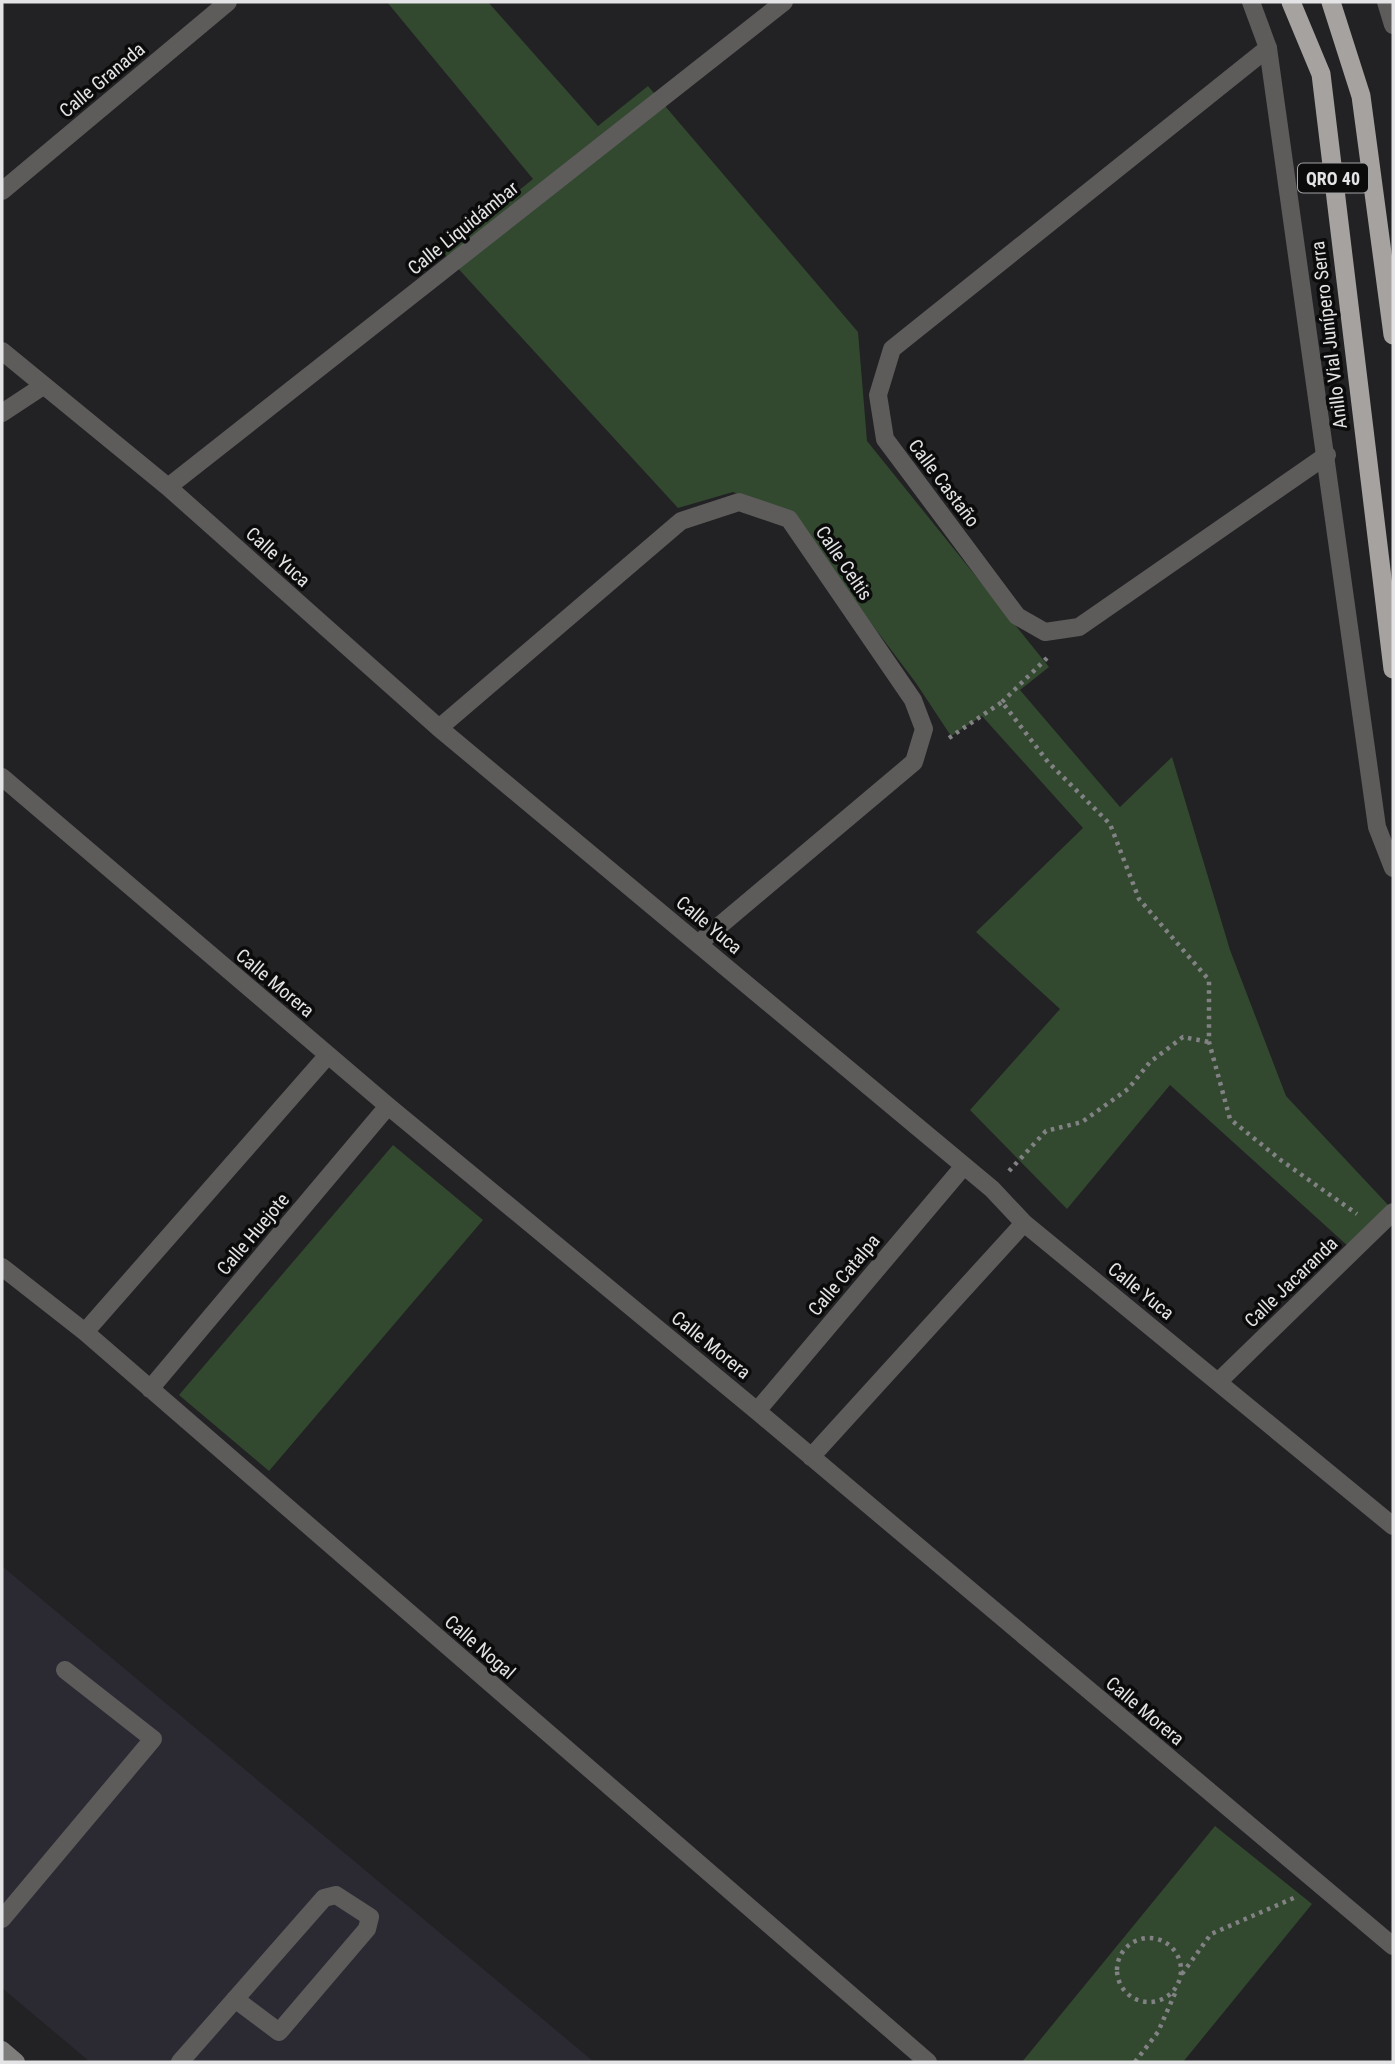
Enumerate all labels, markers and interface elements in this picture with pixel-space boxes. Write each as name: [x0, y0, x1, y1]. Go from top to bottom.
street label: Calle Granada: [55, 38, 149, 122]
road number: QRO 40: [1298, 163, 1368, 192]
street label: Calle Liquidámbar: [403, 176, 523, 280]
street label: Anillo Vial Junípero Serra: [1306, 240, 1352, 430]
street label: Calle Castaño: [904, 435, 984, 531]
street label: Calle Yuca: [241, 522, 315, 592]
street label: Calle Celtis: [811, 522, 877, 604]
street label: Calle Yuca: [672, 891, 746, 959]
street label: Calle Morera: [231, 944, 319, 1022]
street label: Calle Huejote: [212, 1188, 294, 1280]
street label: Calle Catalpa: [803, 1230, 885, 1320]
street label: Calle Jacaranda: [1240, 1232, 1342, 1332]
street label: Calle Yuca: [1103, 1257, 1179, 1325]
street label: Calle Morera: [667, 1306, 755, 1384]
street label: Calle Nogal: [440, 1610, 520, 1684]
street label: Calle Morera: [1101, 1672, 1189, 1750]

